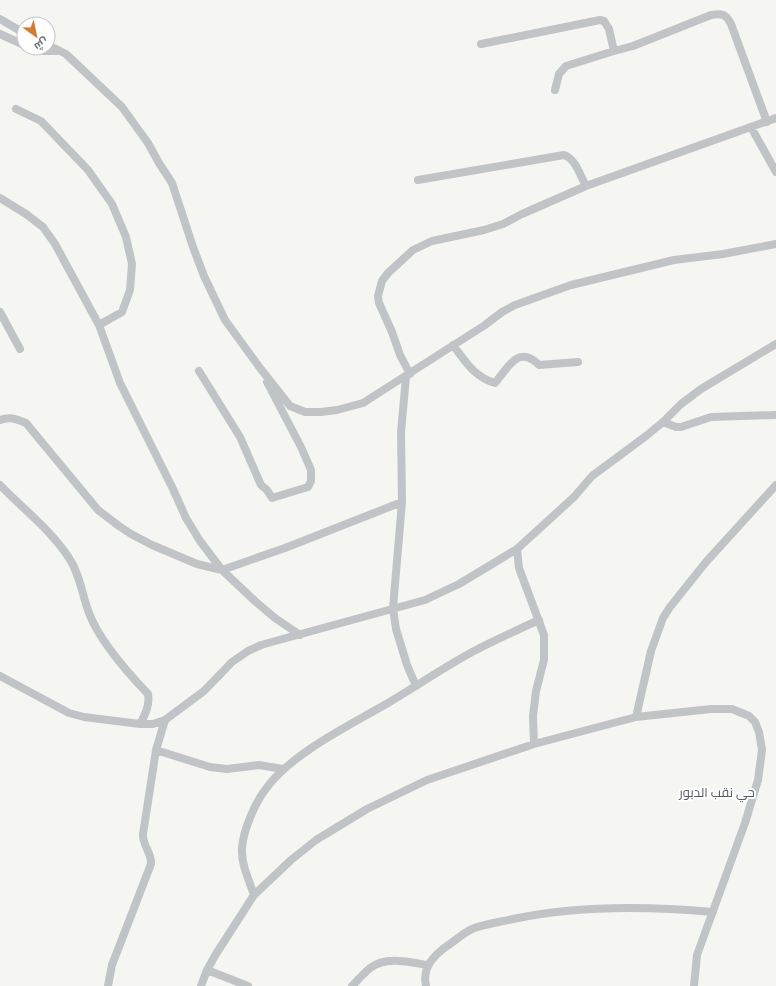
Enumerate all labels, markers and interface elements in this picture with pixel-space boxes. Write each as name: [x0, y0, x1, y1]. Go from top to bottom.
north arrow: [16, 16, 56, 56]
text: ش: [32, 35, 51, 54]
district label: حي نقب الدبور: [678, 784, 755, 803]

